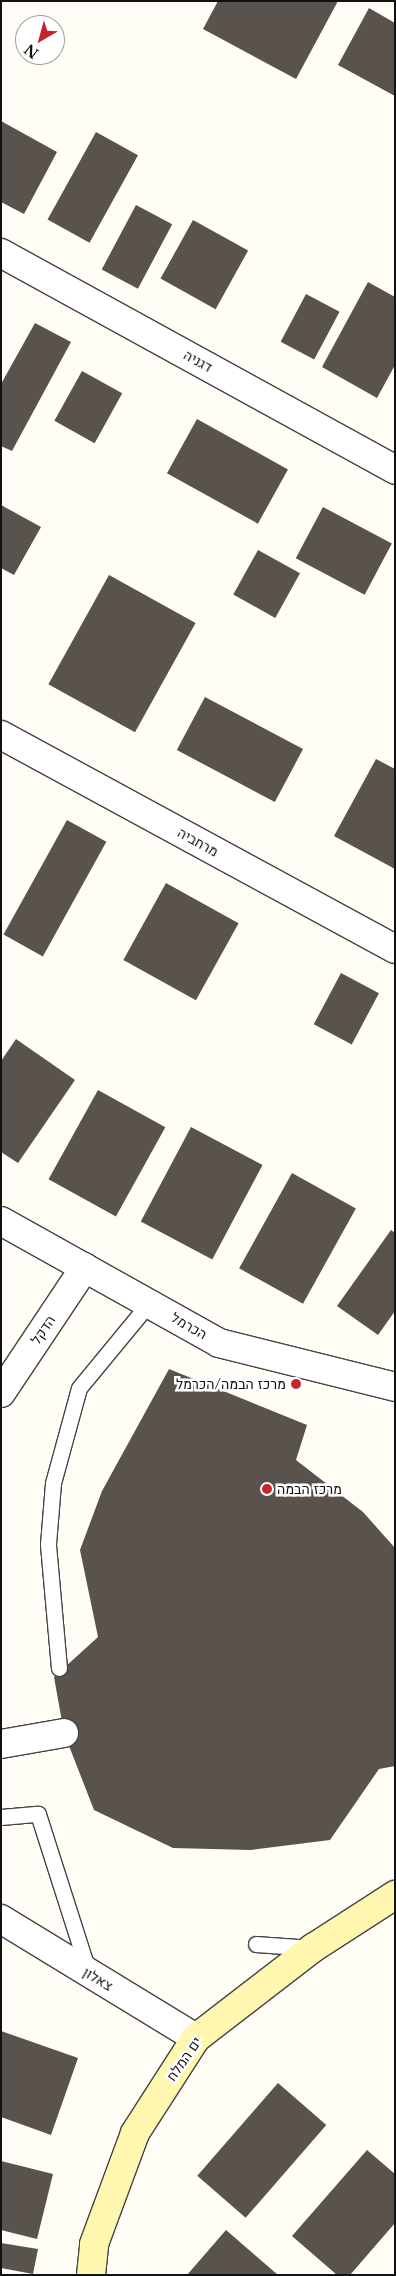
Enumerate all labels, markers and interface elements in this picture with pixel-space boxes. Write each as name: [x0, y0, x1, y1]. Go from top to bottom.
north arrow: [15, 15, 65, 65]
text: N: [21, 40, 42, 62]
street label: דגניה: [181, 346, 215, 376]
street label: מרחביה: [175, 824, 221, 860]
street label: הכרמל: [168, 1309, 210, 1343]
street label: הדקל: [27, 1312, 59, 1348]
place label: מרכז הבמה/הכרמל: [176, 1376, 286, 1392]
marker: מרכז הבמה/הכרמל: [290, 1378, 302, 1390]
place label: מרכז הבמה: [277, 1481, 342, 1497]
marker: מרכז הבמה: [261, 1483, 273, 1495]
street label: צאלון: [80, 1964, 116, 1994]
street label: ים המלח: [163, 2034, 205, 2084]

